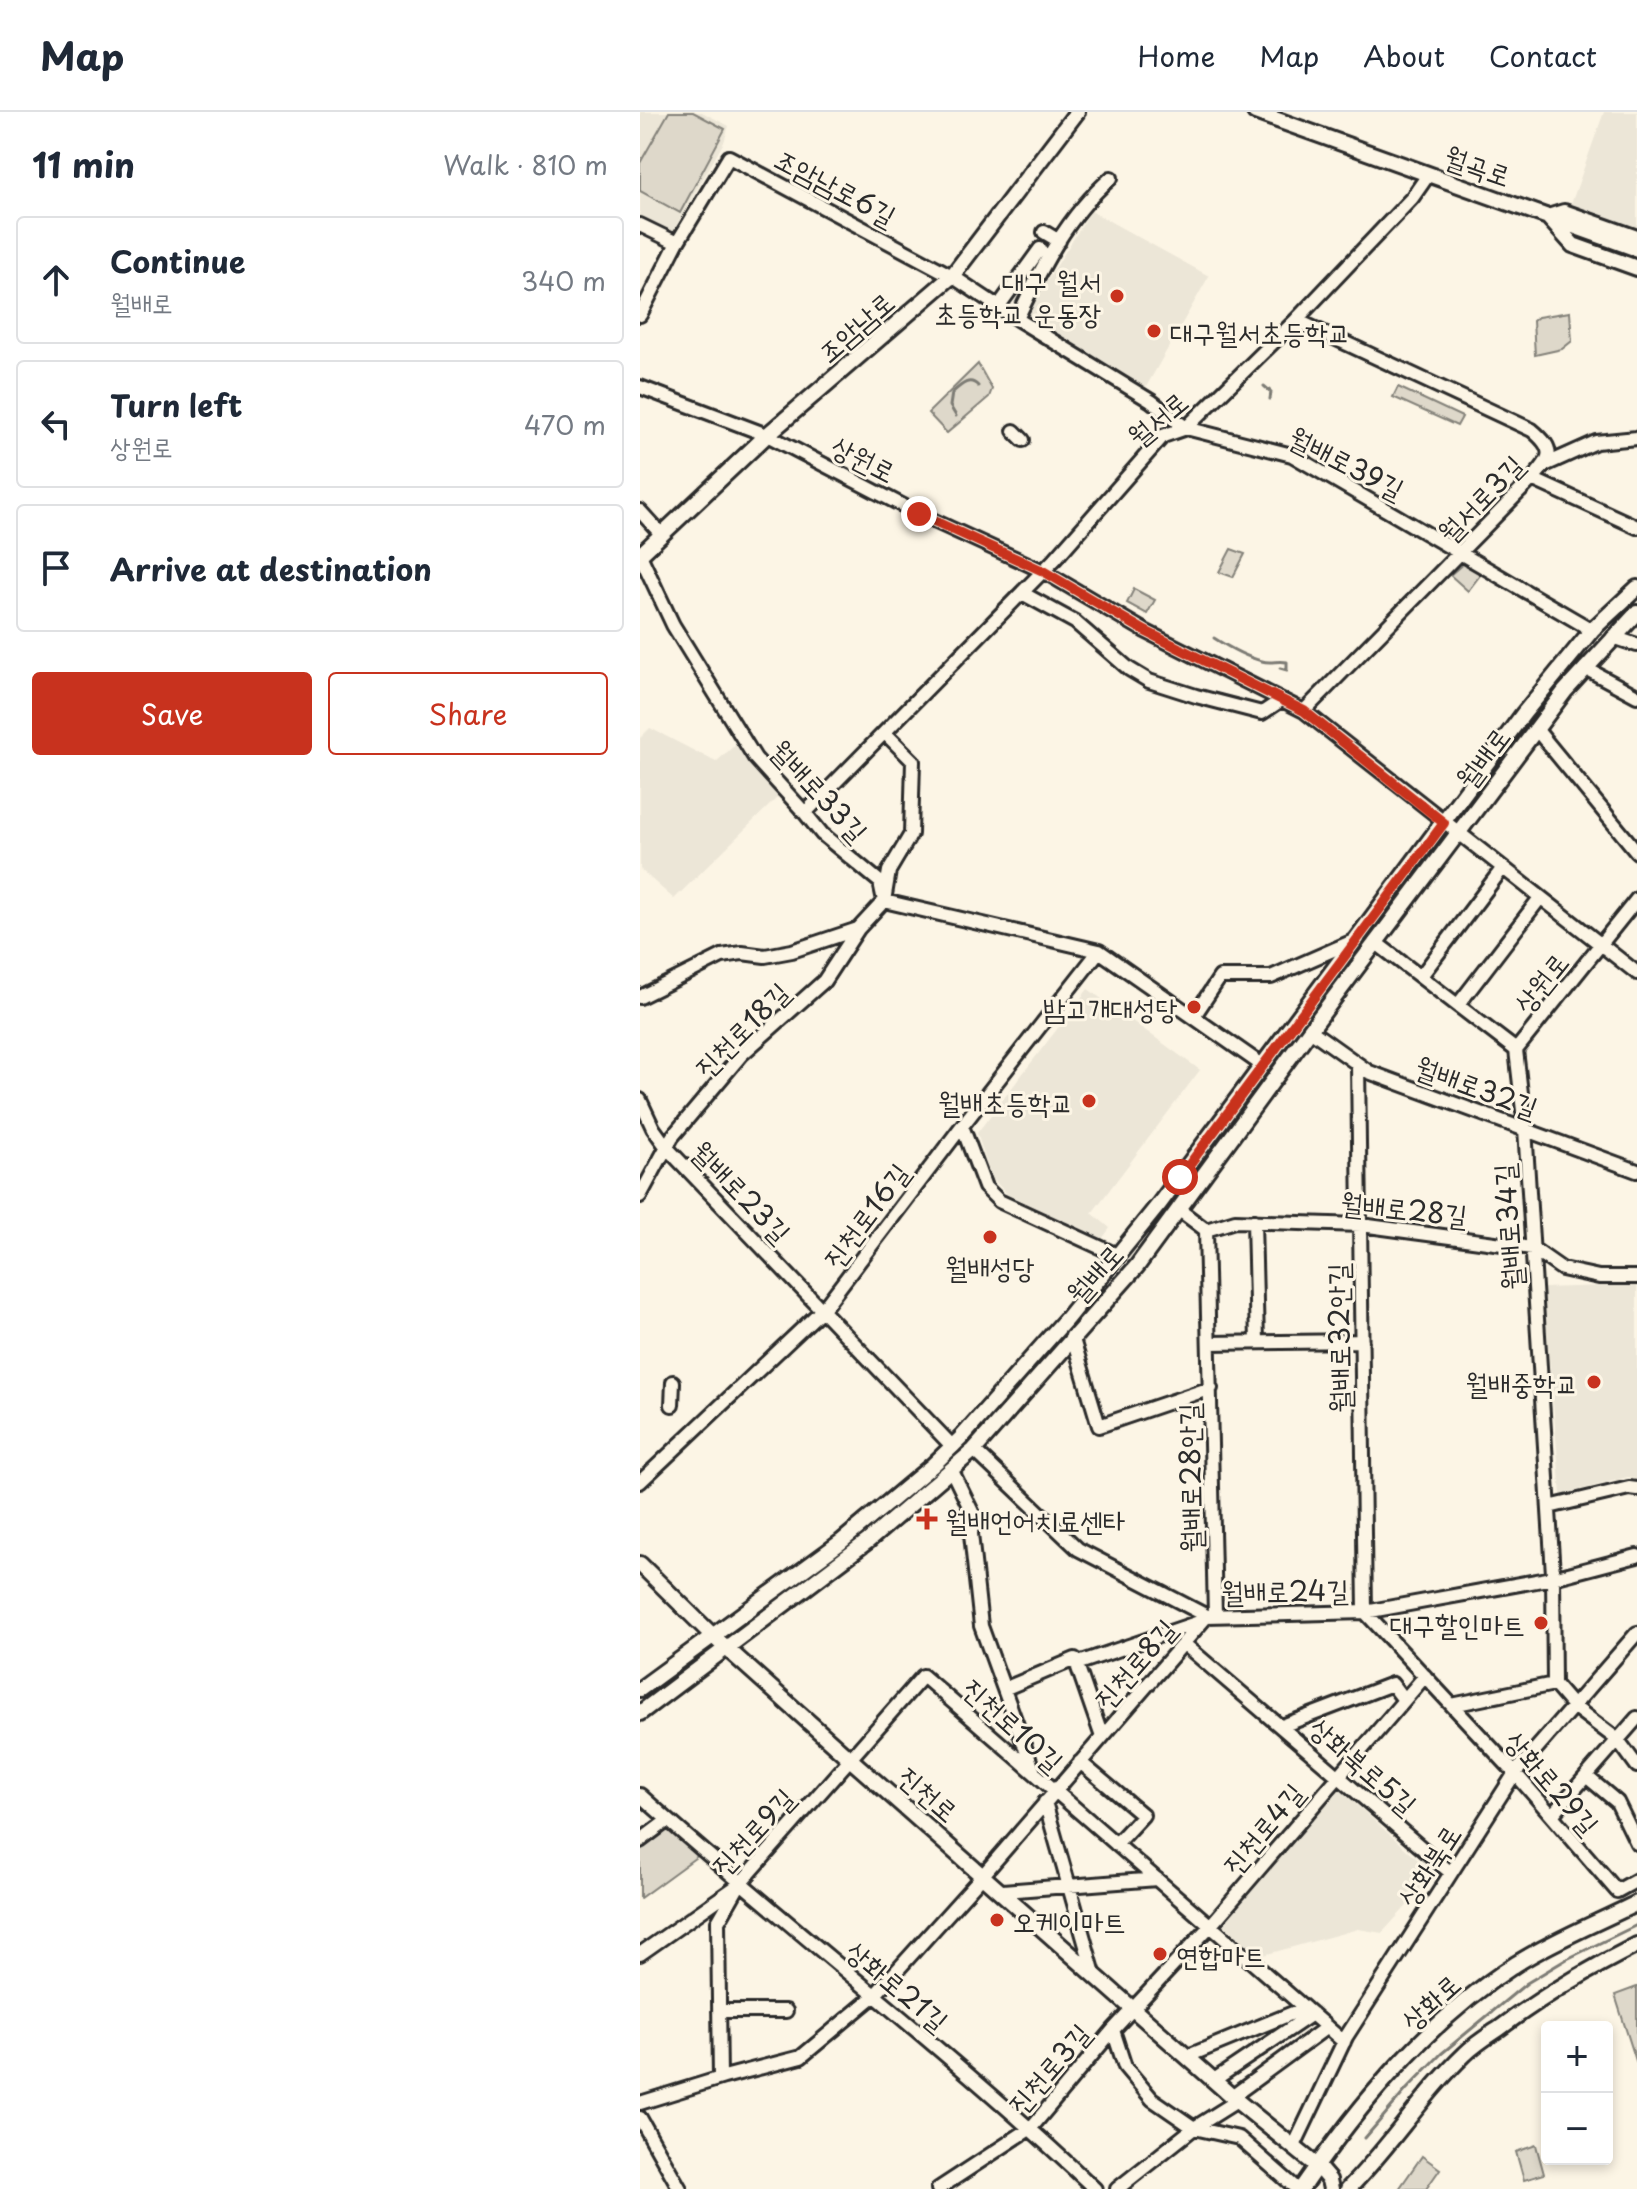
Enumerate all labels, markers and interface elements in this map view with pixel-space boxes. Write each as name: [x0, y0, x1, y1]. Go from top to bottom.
text: Map: [40, 27, 124, 84]
text: Home: [1137, 34, 1215, 77]
text: Map: [1259, 34, 1319, 77]
text: About: [1363, 34, 1445, 77]
text: Contact: [1489, 34, 1597, 77]
street label: 월곡로: [1439, 134, 1517, 196]
street label: 조암남로6길: [768, 136, 904, 236]
text: 11 min: [32, 138, 135, 190]
text: Walk · 810 m: [443, 145, 608, 184]
text: Continue: [110, 238, 245, 283]
icon: ahead: [34, 258, 78, 302]
place label: 대구 월서 초등학교 운동장: [934, 259, 1101, 334]
text: 340 m: [521, 261, 606, 300]
street label: 조암남로: [807, 280, 903, 372]
text: 월배로: [110, 283, 173, 322]
marker: 대구 월서 초등학교 운동장: [1108, 287, 1126, 305]
place label: 대구월서초등학교: [1170, 310, 1350, 353]
marker: 대구월서초등학교: [1145, 322, 1163, 340]
street label: 월서로: [1117, 380, 1197, 456]
text: Turn left: [110, 382, 242, 427]
icon: left: [34, 402, 78, 446]
text: 470 m: [524, 405, 606, 444]
street label: 월배로39길: [1282, 415, 1412, 509]
street label: 상원로: [824, 423, 904, 493]
text: 상원로: [110, 427, 173, 466]
street label: 월서로3길: [1427, 444, 1533, 552]
route end: [901, 496, 937, 532]
icon: arrive: [34, 546, 78, 590]
text: Arrive at destination: [110, 546, 432, 591]
button: Save: [32, 672, 312, 755]
button: Share: [328, 672, 608, 755]
street label: 월배로: [1444, 717, 1520, 797]
street label: 월배로33길: [761, 729, 879, 851]
street label: 상원로: [1502, 942, 1578, 1022]
street label: 진천로18길: [683, 971, 799, 1087]
place label: 밤고개대성당: [1043, 986, 1178, 1029]
marker: 밤고개대성당: [1185, 998, 1203, 1016]
street label: 월배로32길: [1410, 1044, 1544, 1128]
place label: 월배초등학교: [938, 1080, 1073, 1123]
marker: 월배초등학교: [1080, 1092, 1098, 1110]
street label: 월배로23길: [682, 1130, 802, 1252]
street label: 진천로16길: [811, 1153, 919, 1277]
route start: [1162, 1159, 1198, 1195]
street label: 월배로34길: [1481, 1162, 1533, 1292]
street label: 월배로28길: [1338, 1180, 1470, 1236]
marker: 월배성당: [981, 1228, 999, 1246]
street label: 월배로: [1055, 1233, 1133, 1313]
place label: 월배성당: [945, 1245, 1035, 1288]
street label: 월배로32안길: [1315, 1262, 1361, 1414]
place label: 월배중학교: [1465, 1361, 1578, 1404]
marker: 월배중학교: [1585, 1373, 1603, 1391]
street label: 월배로28안길: [1166, 1403, 1212, 1553]
place label: 월배언어치료센타: [945, 1498, 1125, 1541]
marker: 월배언어치료센타: [916, 1508, 938, 1530]
street label: 월배로24길: [1221, 1567, 1349, 1613]
place label: 대구할인마트: [1390, 1602, 1525, 1645]
street label: 진천로8길: [1082, 1608, 1186, 1718]
marker: 대구할인마트: [1532, 1614, 1550, 1632]
street label: 진천로10길: [954, 1667, 1074, 1781]
street label: 상화북로5길: [1301, 1706, 1427, 1824]
street label: 상화로29길: [1495, 1720, 1611, 1844]
street label: 진천로: [889, 1755, 969, 1831]
street label: 진천로4길: [1211, 1773, 1313, 1883]
street label: 진천로9길: [700, 1777, 804, 1885]
street label: 상화북로: [1385, 1815, 1471, 1915]
place label: 오케이마트: [1013, 1899, 1126, 1942]
marker: 오케이마트: [988, 1911, 1006, 1929]
street label: 상화로21길: [837, 1929, 959, 2041]
place label: 연합마트: [1176, 1933, 1266, 1976]
marker: 연합마트: [1151, 1945, 1169, 1963]
street label: 상화로: [1390, 1962, 1470, 2040]
street label: 진천로3길: [996, 2013, 1100, 2123]
map controls: [1541, 2021, 1613, 2165]
button: +: [1541, 2021, 1613, 2093]
button: −: [1541, 2093, 1613, 2165]

